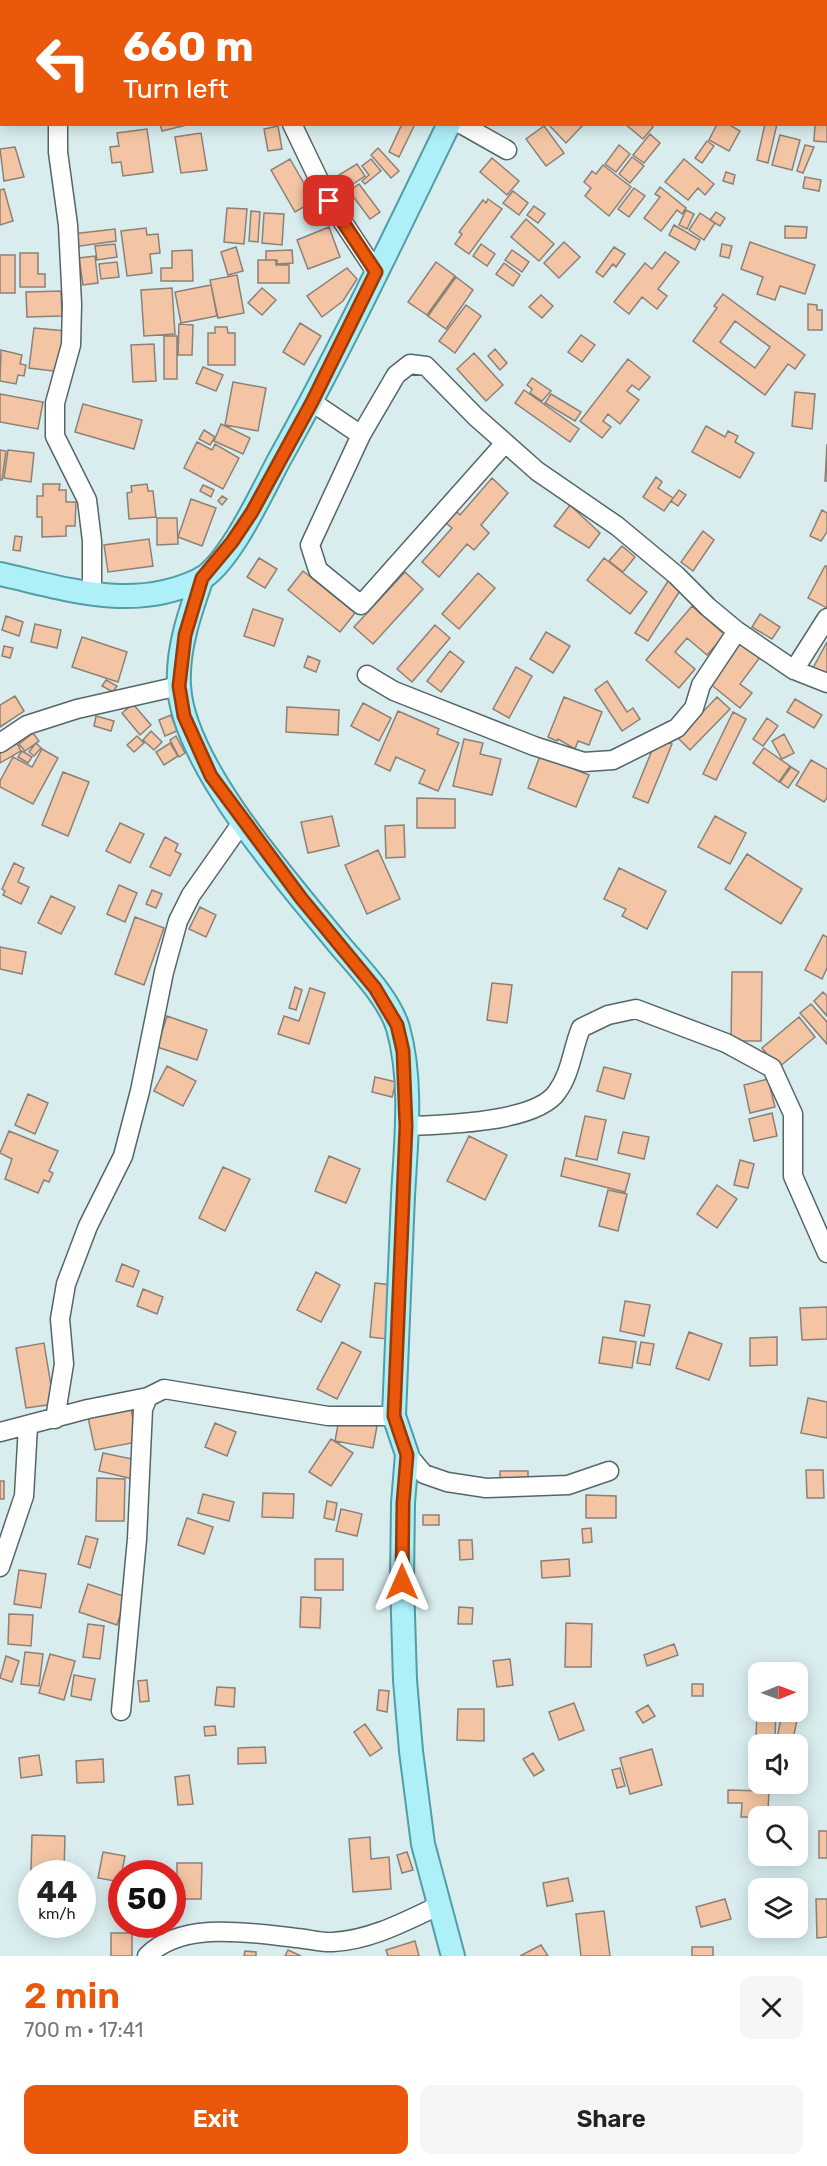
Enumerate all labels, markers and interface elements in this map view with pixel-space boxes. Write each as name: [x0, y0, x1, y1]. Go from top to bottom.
text: 660 m: [123, 22, 254, 72]
icon: left: [24, 24, 102, 102]
text: Turn left: [123, 73, 228, 105]
pin: [303, 175, 354, 226]
icon: arrive: [312, 184, 345, 217]
position arrow: [370, 1550, 434, 1614]
north arrow: [748, 1662, 808, 1722]
map controls: [748, 1662, 808, 1938]
button: sound: [748, 1734, 808, 1794]
button: search: [748, 1806, 808, 1866]
speed limit sign: 50: [108, 1860, 186, 1938]
text: 44: [37, 1874, 77, 1910]
button: layers: [748, 1878, 808, 1938]
text: km/h: [38, 1905, 76, 1923]
text: 2 min: [24, 1974, 120, 2017]
button: close: [740, 1976, 803, 2039]
text: 700 m · 17:41: [24, 2018, 143, 2042]
button: Exit: [24, 2085, 408, 2154]
button: Share: [420, 2085, 803, 2154]

